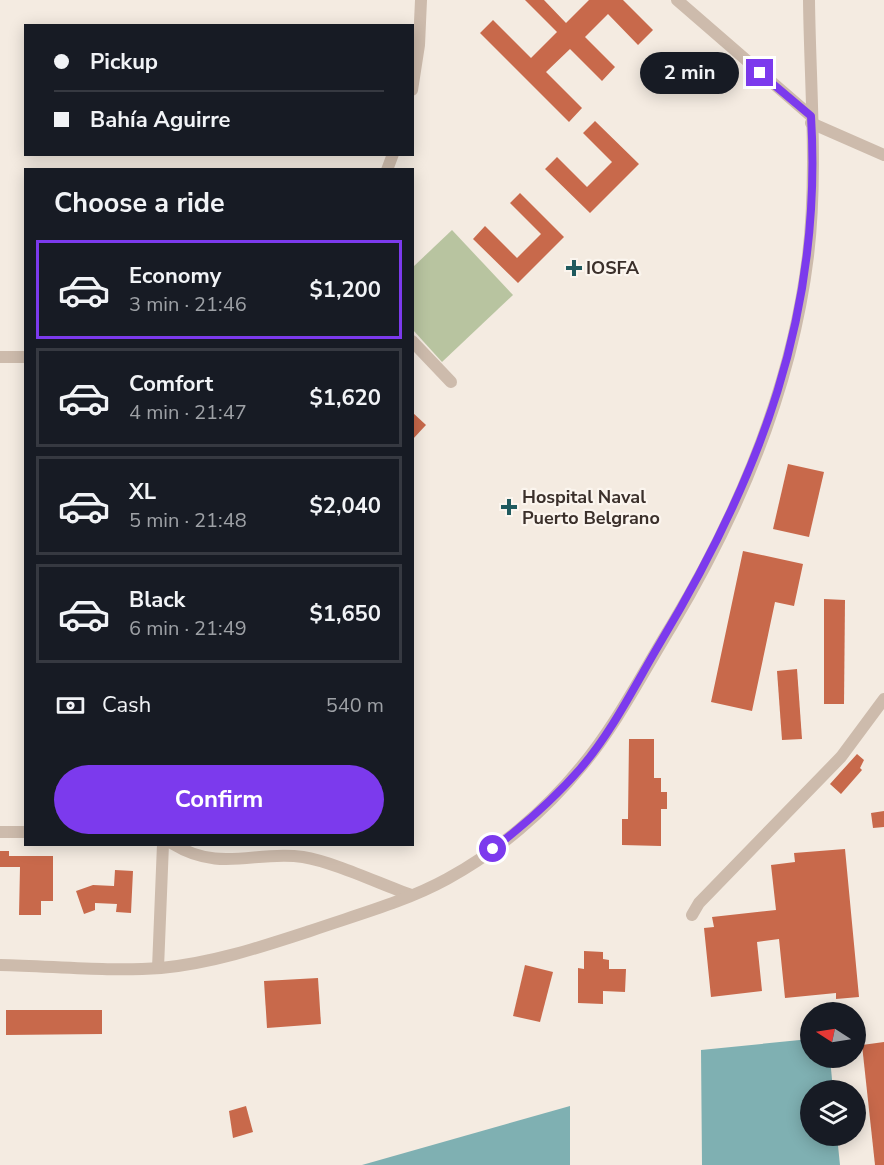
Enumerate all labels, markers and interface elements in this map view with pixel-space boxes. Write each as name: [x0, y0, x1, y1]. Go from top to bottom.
text: Pickup: [90, 47, 158, 77]
callout: 2 min: [640, 52, 739, 94]
text: 2 min: [664, 59, 715, 86]
route end: [746, 59, 773, 86]
text: Bahía Aguirre: [90, 105, 231, 135]
text: Choose a ride: [54, 185, 225, 222]
place label: IOSFA: [586, 256, 640, 280]
text: Economy: [129, 261, 221, 291]
marker: IOSFA: [567, 261, 581, 275]
icon: car: [57, 263, 111, 317]
text: $1,200: [310, 275, 381, 305]
text: 3 min · 21:46: [129, 291, 247, 318]
text: Comfort: [129, 369, 213, 399]
icon: car: [57, 371, 111, 425]
text: $1,620: [310, 383, 381, 413]
text: 4 min · 21:47: [129, 399, 247, 426]
text: XL: [129, 477, 156, 507]
icon: car: [57, 479, 111, 533]
place label: Hospital Naval Puerto Belgrano: [522, 485, 660, 530]
text: $2,040: [310, 491, 381, 521]
marker: Hospital Naval Puerto Belgrano: [500, 498, 518, 516]
text: 5 min · 21:48: [129, 507, 247, 534]
text: Black: [129, 585, 185, 615]
icon: car: [57, 587, 111, 641]
text: $1,650: [310, 599, 381, 629]
text: 6 min · 21:49: [129, 615, 247, 642]
icon: cash: [54, 689, 87, 722]
text: Cash: [102, 690, 151, 720]
text: 540 m: [326, 692, 384, 719]
button: Confirm: [54, 765, 384, 834]
route start: [479, 835, 506, 862]
north arrow: [800, 1002, 866, 1068]
map controls: [800, 1002, 866, 1146]
button: layers: [800, 1080, 866, 1146]

